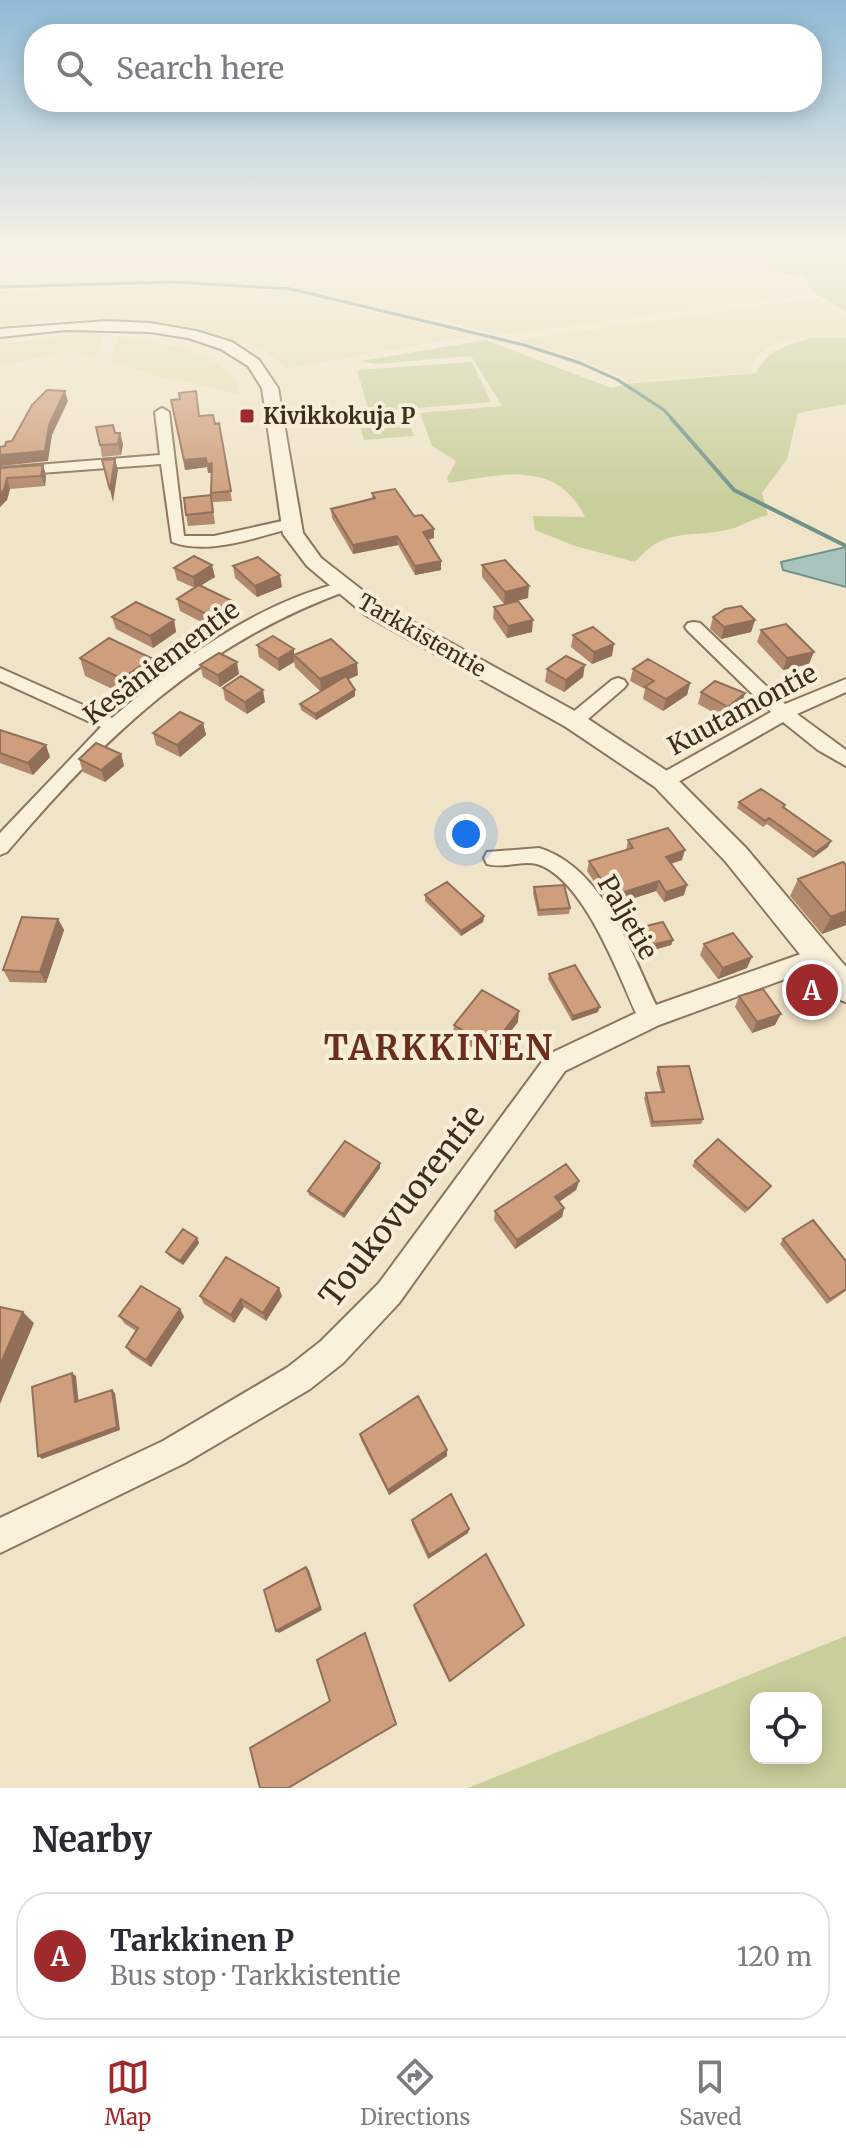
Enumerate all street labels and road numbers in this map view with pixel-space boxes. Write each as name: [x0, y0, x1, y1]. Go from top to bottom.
street label: Tarkkistentie: [353, 587, 491, 683]
street label: Kesäniementie: [77, 593, 245, 731]
street label: Kuutamontie: [662, 656, 822, 762]
street label: Paljetie: [591, 869, 665, 965]
street label: Toukovuorentie: [311, 1097, 493, 1315]

